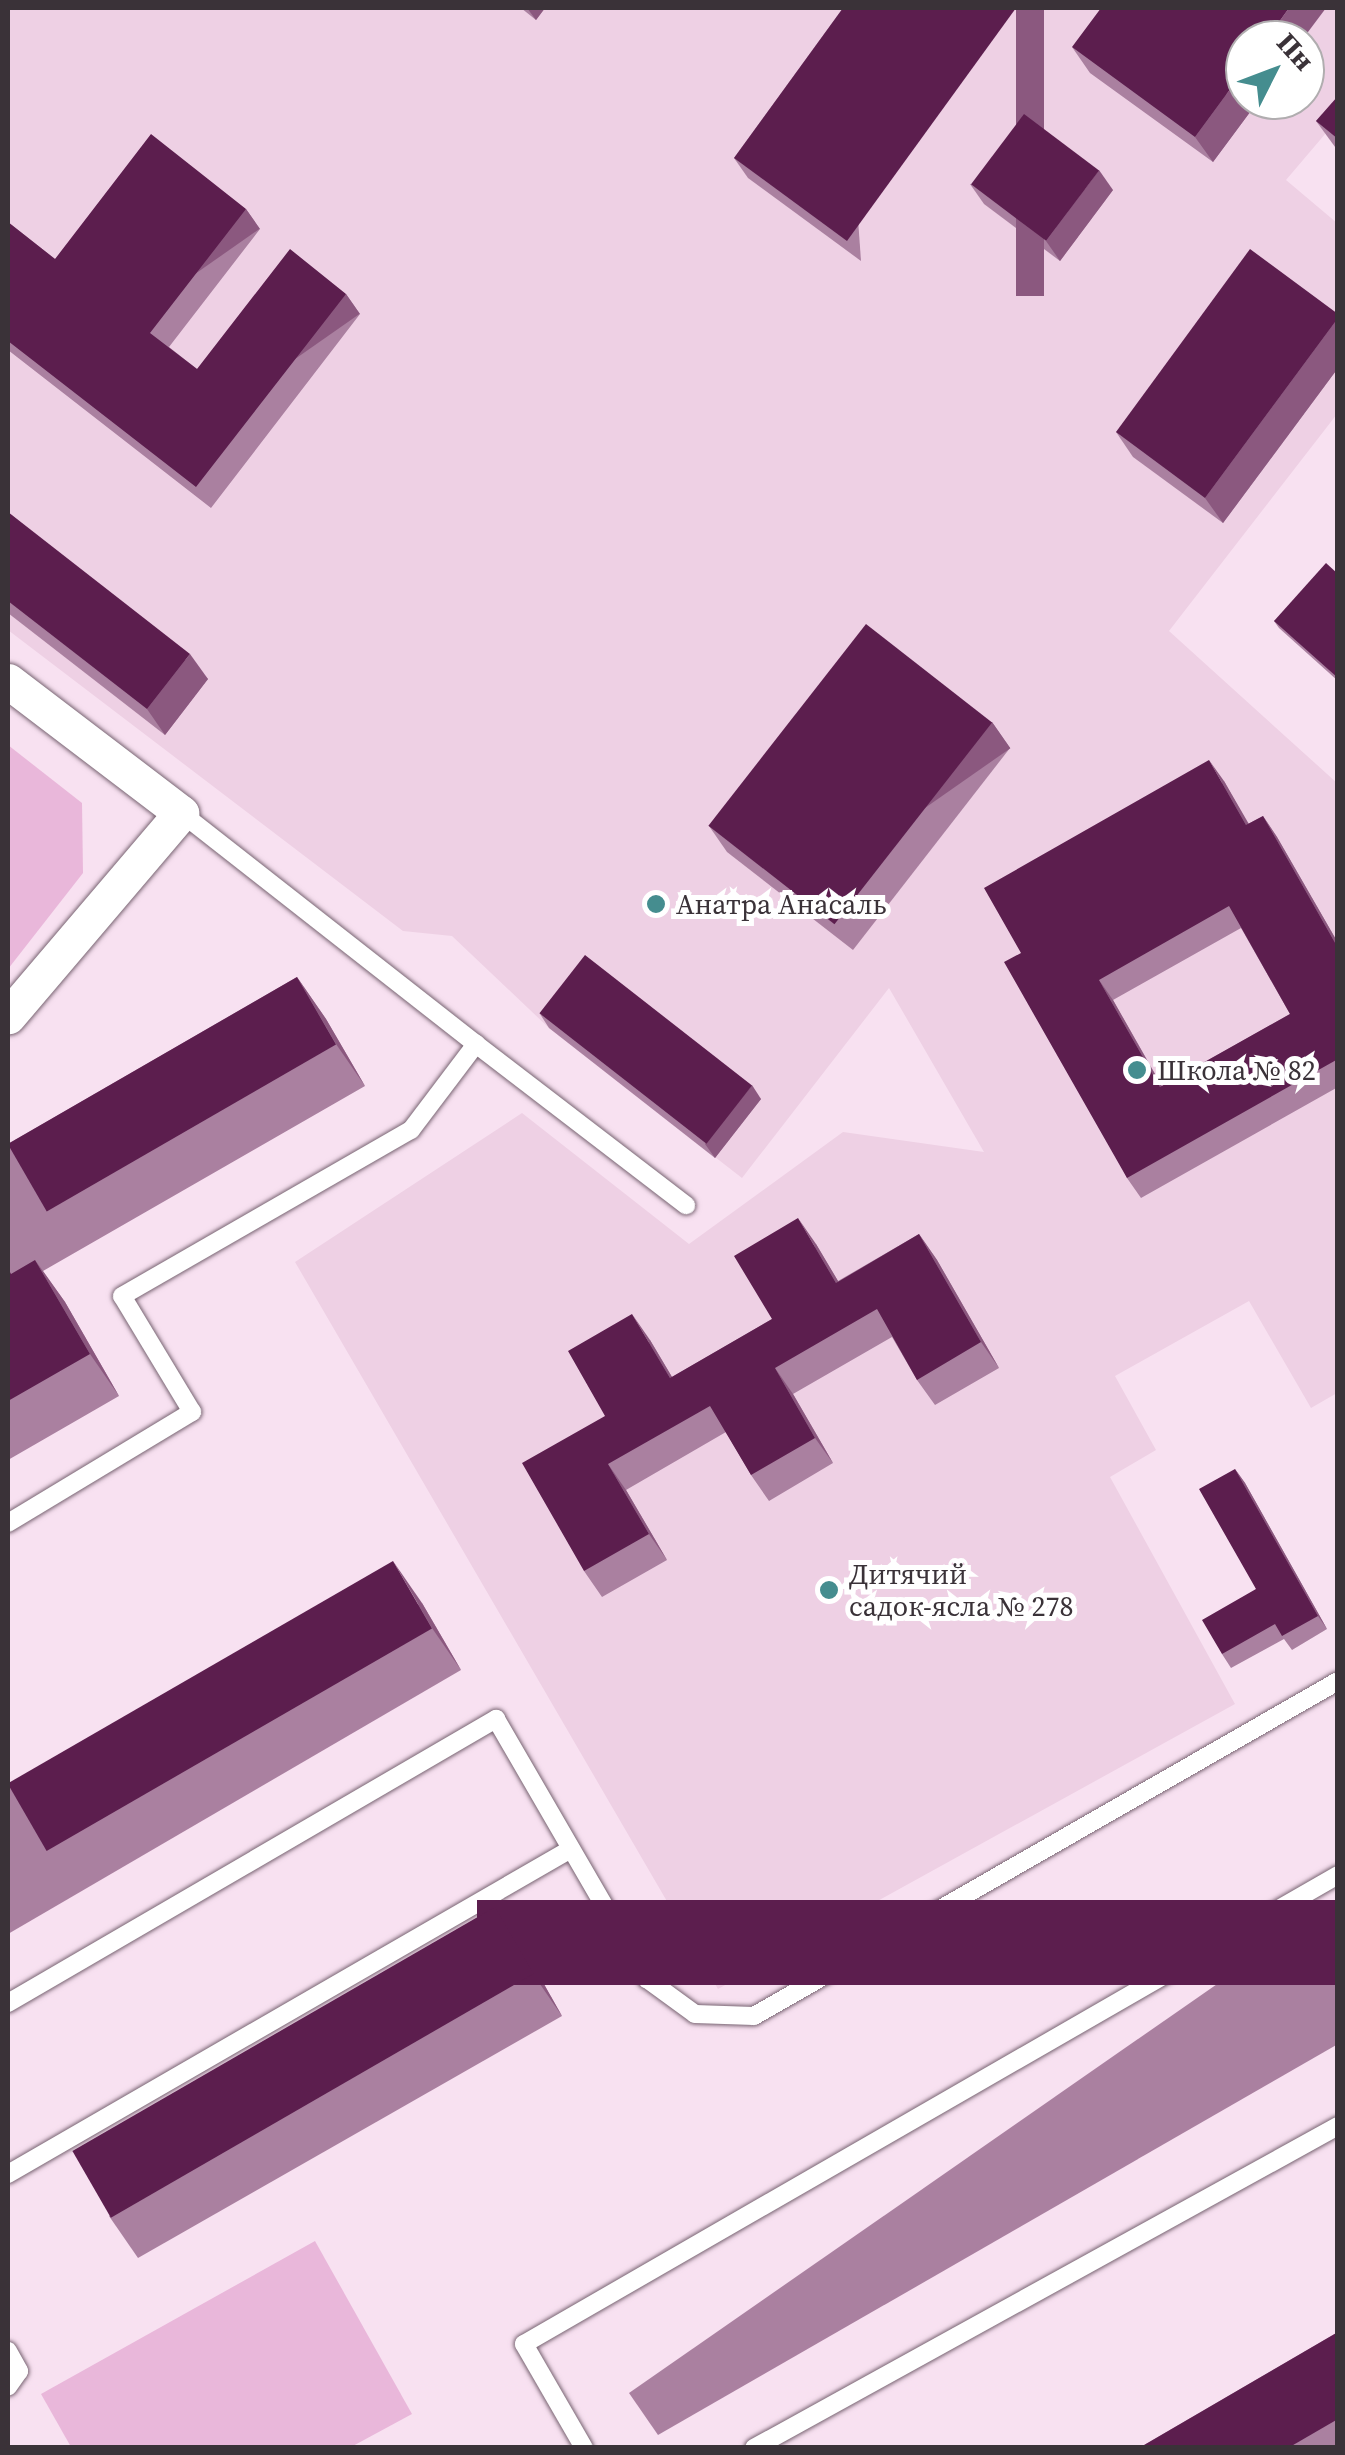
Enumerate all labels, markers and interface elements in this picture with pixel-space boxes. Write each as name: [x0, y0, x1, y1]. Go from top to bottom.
north arrow: [1225, 20, 1325, 120]
text: Пн: [1269, 24, 1323, 79]
place label: Анатра Анасаль: [676, 887, 887, 921]
marker: Анатра Анасаль: [645, 893, 667, 915]
place label: Школа № 82: [1157, 1053, 1316, 1087]
marker: Школа № 82: [1126, 1059, 1148, 1081]
place label: Дитячий садок-ясла № 278: [849, 1557, 1074, 1623]
marker: Дитячий садок-ясла № 278: [818, 1579, 840, 1601]

